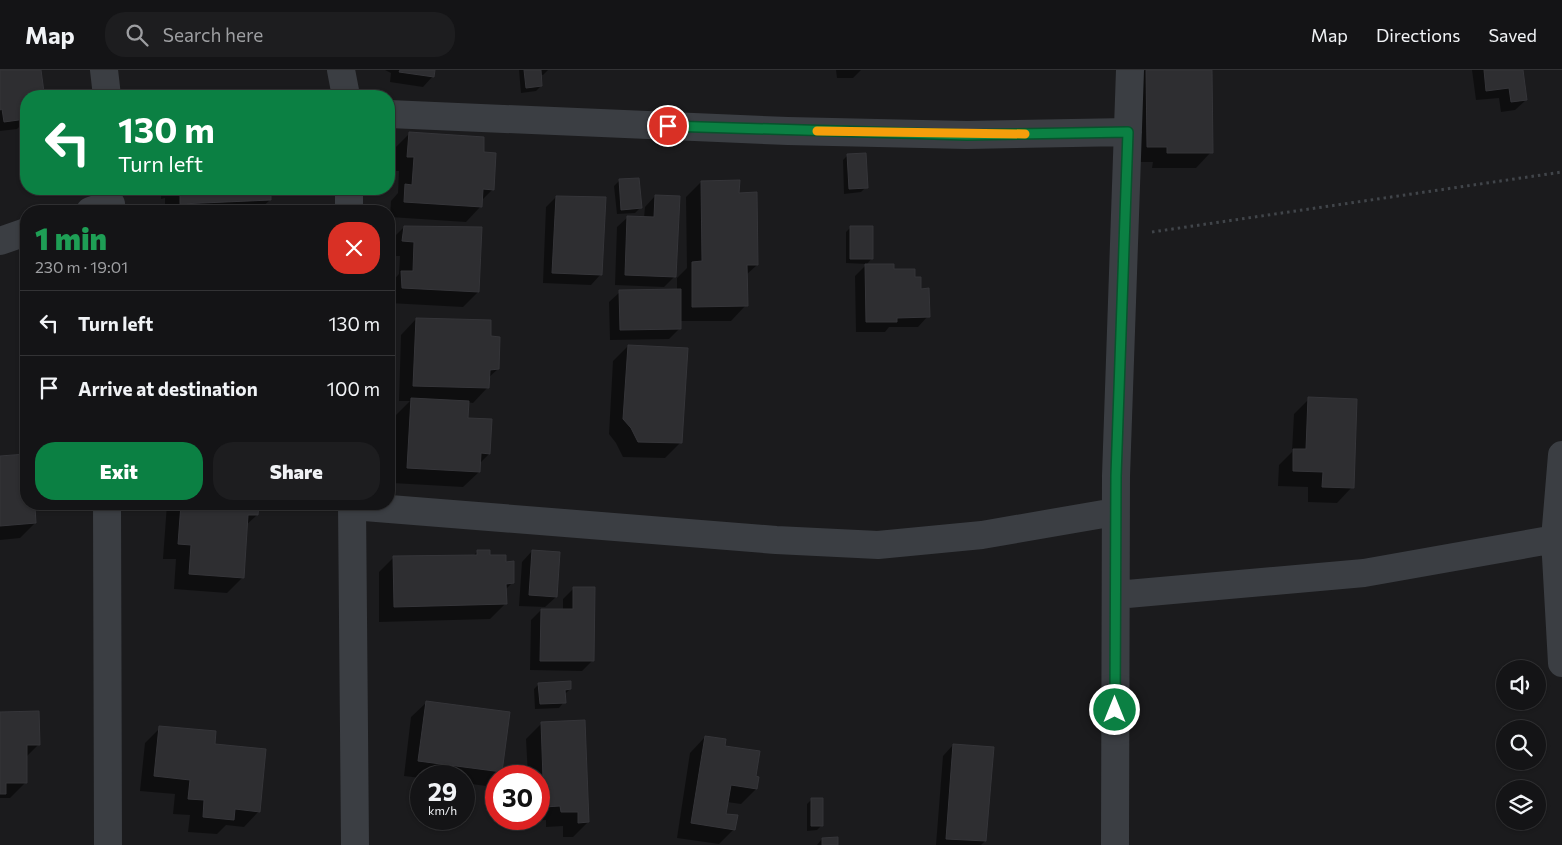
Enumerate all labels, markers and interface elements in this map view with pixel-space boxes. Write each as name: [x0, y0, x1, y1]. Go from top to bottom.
search box: [105, 12, 455, 57]
text: Map: [25, 20, 75, 49]
icon: search: [123, 21, 151, 49]
text: Search here: [163, 23, 263, 46]
text: Map: [1311, 24, 1348, 46]
text: Directions: [1376, 24, 1460, 46]
text: Saved: [1488, 24, 1537, 46]
pin: [647, 105, 689, 147]
text: 130 m: [118, 107, 215, 150]
icon: left: [35, 110, 100, 175]
icon: arrive: [654, 112, 682, 140]
text: Turn left: [118, 150, 203, 177]
text: 1 min: [35, 219, 107, 256]
button: close: [328, 222, 380, 274]
text: 230 m · 19:01: [35, 257, 128, 276]
icon: left: [35, 309, 63, 337]
text: Turn left: [78, 312, 153, 335]
text: 130 m: [328, 312, 380, 335]
icon: arrive: [35, 374, 63, 402]
text: Arrive at destination: [78, 377, 258, 400]
text: 100 m: [327, 377, 380, 400]
button: Exit: [35, 442, 203, 500]
button: Share: [213, 442, 380, 500]
map controls: [1496, 660, 1546, 830]
button: sound: [1496, 660, 1546, 710]
position arrow: [1088, 683, 1140, 735]
button: search: [1496, 720, 1546, 770]
speed limit sign: 30: [485, 765, 550, 830]
text: 29: [428, 776, 457, 806]
button: layers: [1496, 780, 1546, 830]
text: km/h: [428, 803, 457, 817]

